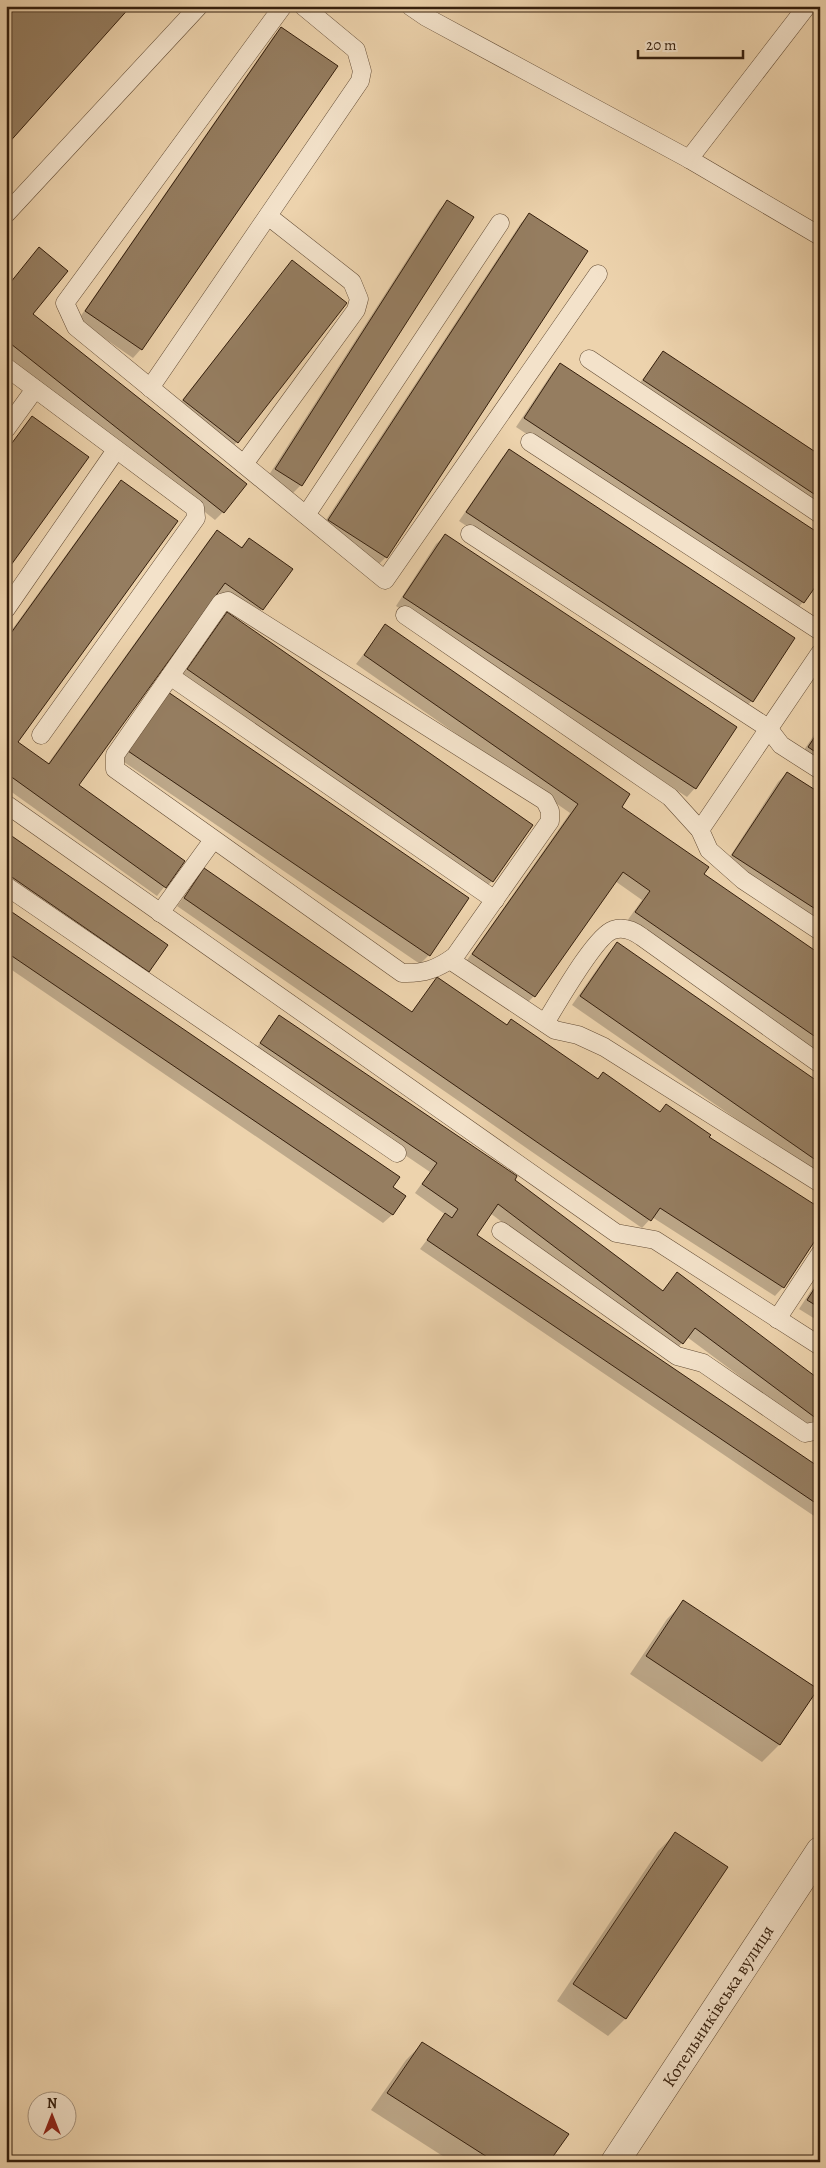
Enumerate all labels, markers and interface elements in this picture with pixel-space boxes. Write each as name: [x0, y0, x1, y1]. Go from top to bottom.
scale bar: [638, 28, 744, 60]
text: 20 m: [646, 35, 677, 55]
street label: Котельниківська вулиця: [657, 1920, 779, 2092]
north arrow: [28, 2090, 78, 2140]
text: N: [47, 2094, 57, 2113]

